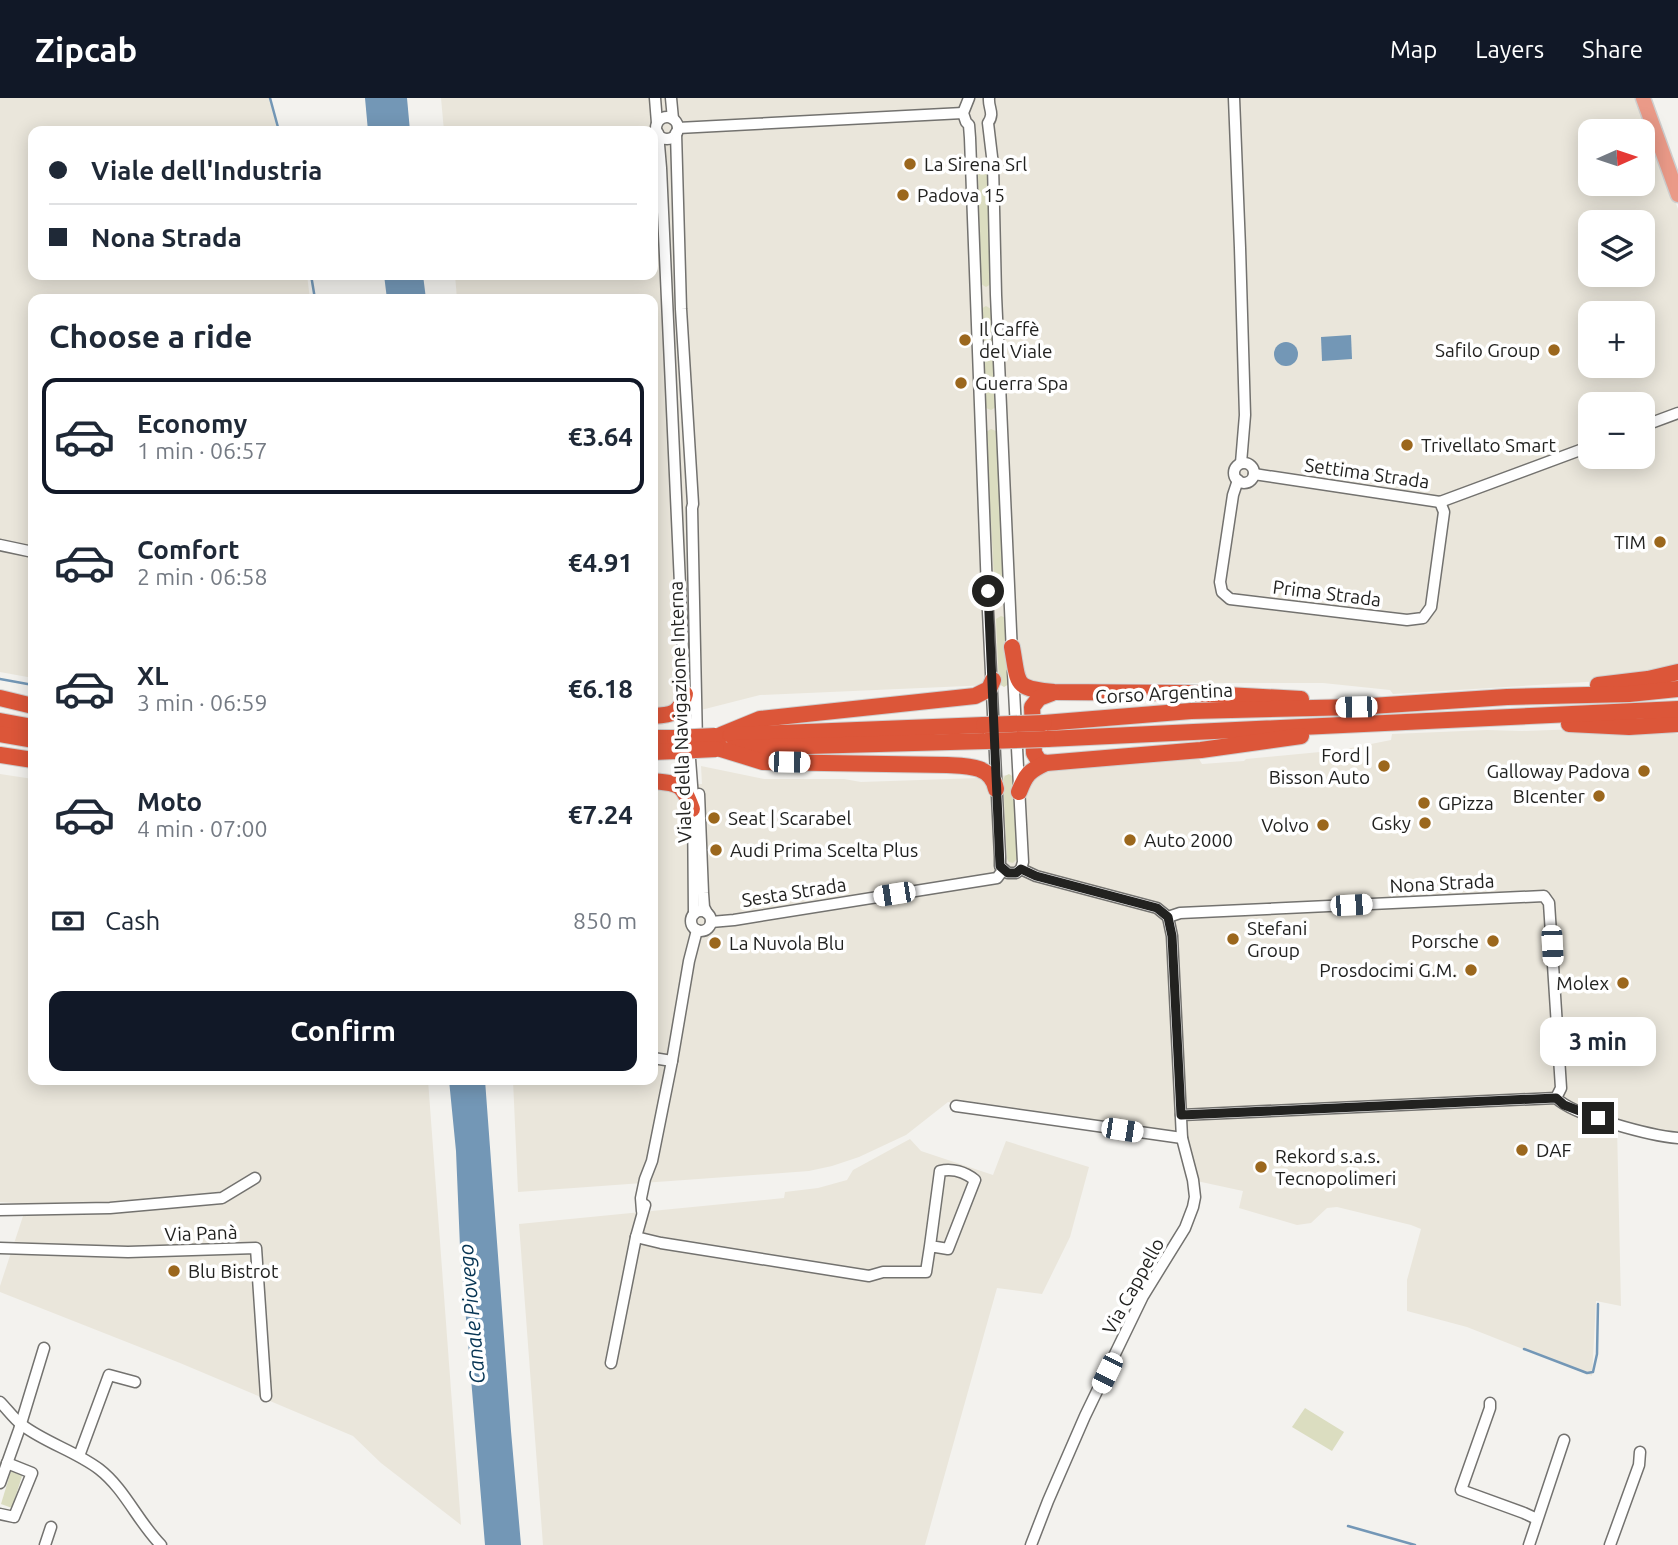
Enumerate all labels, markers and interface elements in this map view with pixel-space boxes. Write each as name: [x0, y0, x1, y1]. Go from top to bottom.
text: Zipcab: [35, 31, 137, 68]
text: Map: [1390, 36, 1437, 63]
text: Layers: [1475, 36, 1544, 63]
text: Share: [1582, 36, 1643, 63]
north arrow: [1578, 119, 1656, 196]
map controls: [1578, 119, 1655, 469]
place label: La Sirena Srl: [924, 153, 1027, 175]
text: Viale dell'Industria: [91, 156, 322, 185]
marker: La Sirena Srl: [902, 156, 918, 172]
place label: Padova 15: [917, 184, 1005, 206]
marker: Padova 15: [895, 187, 911, 203]
button: layers: [1578, 210, 1655, 287]
text: Nona Strada: [91, 223, 242, 252]
button: +: [1578, 301, 1655, 378]
text: Choose a ride: [49, 318, 252, 354]
place label: Il Caffè del Viale: [979, 318, 1052, 362]
marker: Il Caffè del Viale: [957, 332, 973, 348]
place label: Safilo Group: [1435, 339, 1540, 361]
marker: Safilo Group: [1546, 342, 1562, 358]
place label: Guerra Spa: [975, 372, 1068, 394]
marker: Guerra Spa: [953, 375, 969, 391]
button: −: [1578, 392, 1655, 469]
icon: car: [53, 405, 116, 468]
text: Economy: [137, 409, 247, 438]
text: €3.64: [568, 422, 633, 451]
place label: Trivellato Smart: [1421, 434, 1556, 456]
marker: Trivellato Smart: [1399, 437, 1415, 453]
text: 1 min · 06:57: [137, 438, 268, 463]
street label: Settima Strada: [1303, 453, 1431, 493]
icon: car: [53, 531, 116, 594]
place label: TIM: [1614, 531, 1646, 553]
marker: TIM: [1652, 534, 1668, 550]
text: Comfort: [137, 535, 240, 564]
text: €4.91: [568, 548, 633, 577]
text: 2 min · 06:58: [137, 564, 268, 589]
route start: [972, 575, 1004, 607]
street label: Prima Strada: [1272, 575, 1382, 611]
street label: Viale della Navigazione Interna: [664, 581, 696, 843]
icon: car: [53, 657, 116, 720]
text: XL: [137, 661, 168, 690]
text: €6.18: [568, 674, 633, 703]
street label: Corso Argentina: [1094, 678, 1234, 708]
text: 3 min · 06:59: [137, 690, 268, 715]
car: [1335, 696, 1378, 718]
place label: Ford | Bisson Auto: [1269, 744, 1370, 788]
car: [768, 751, 811, 773]
marker: Ford | Bisson Auto: [1376, 758, 1392, 774]
place label: Galloway Padova: [1486, 760, 1630, 782]
marker: Galloway Padova: [1636, 763, 1652, 779]
icon: car: [53, 783, 116, 846]
place label: BIcenter: [1513, 785, 1585, 807]
text: Moto: [137, 787, 202, 816]
marker: BIcenter: [1591, 788, 1607, 804]
place label: GPizza: [1438, 792, 1494, 814]
marker: GPizza: [1416, 795, 1432, 811]
text: €7.24: [568, 800, 633, 829]
place label: Seat | Scarabel: [728, 807, 852, 829]
marker: Seat | Scarabel: [706, 810, 722, 826]
place label: Gsky: [1371, 812, 1411, 834]
place label: Volvo: [1261, 814, 1309, 836]
marker: Gsky: [1417, 815, 1433, 831]
text: 4 min · 07:00: [137, 816, 268, 841]
marker: Volvo: [1315, 817, 1331, 833]
place label: Auto 2000: [1144, 829, 1233, 851]
marker: Auto 2000: [1122, 832, 1138, 848]
place label: Audi Prima Scelta Plus: [730, 839, 918, 861]
marker: Audi Prima Scelta Plus: [708, 842, 724, 858]
street label: Nona Strada: [1389, 869, 1495, 897]
street label: Sesta Strada: [740, 873, 848, 911]
car: [872, 880, 917, 908]
car: [1330, 893, 1373, 917]
icon: cash: [49, 902, 87, 940]
text: Cash: [105, 906, 160, 935]
text: 850 m: [573, 908, 637, 933]
place label: Stefani Group: [1247, 917, 1307, 961]
car: [1541, 924, 1564, 968]
place label: Porsche: [1411, 930, 1479, 952]
marker: Stefani Group: [1225, 931, 1241, 947]
place label: La Nuvola Blu: [729, 932, 845, 954]
marker: Porsche: [1485, 933, 1501, 949]
marker: La Nuvola Blu: [707, 935, 723, 951]
place label: Prosdocimi G.M.: [1319, 959, 1457, 981]
marker: Prosdocimi G.M.: [1463, 962, 1479, 978]
place label: Molex: [1556, 972, 1609, 994]
marker: Molex: [1615, 975, 1631, 991]
button: Confirm: [49, 991, 637, 1071]
callout: 3 min: [1540, 1016, 1656, 1066]
text: 3 min: [1569, 1029, 1627, 1054]
route end: [1582, 1102, 1614, 1134]
car: [1100, 1116, 1145, 1144]
place label: DAF: [1536, 1139, 1572, 1161]
marker: DAF: [1514, 1142, 1530, 1158]
place label: Rekord s.a.s. Tecnopolimeri: [1275, 1145, 1396, 1189]
marker: Rekord s.a.s. Tecnopolimeri: [1253, 1159, 1269, 1175]
street label: Via Panà: [164, 1221, 238, 1245]
street label: Via Cappello: [1098, 1234, 1168, 1338]
water label: Canale Piovego: [453, 1243, 489, 1385]
place label: Blu Bistrot: [188, 1260, 279, 1282]
marker: Blu Bistrot: [166, 1263, 182, 1279]
car: [1089, 1350, 1126, 1396]

